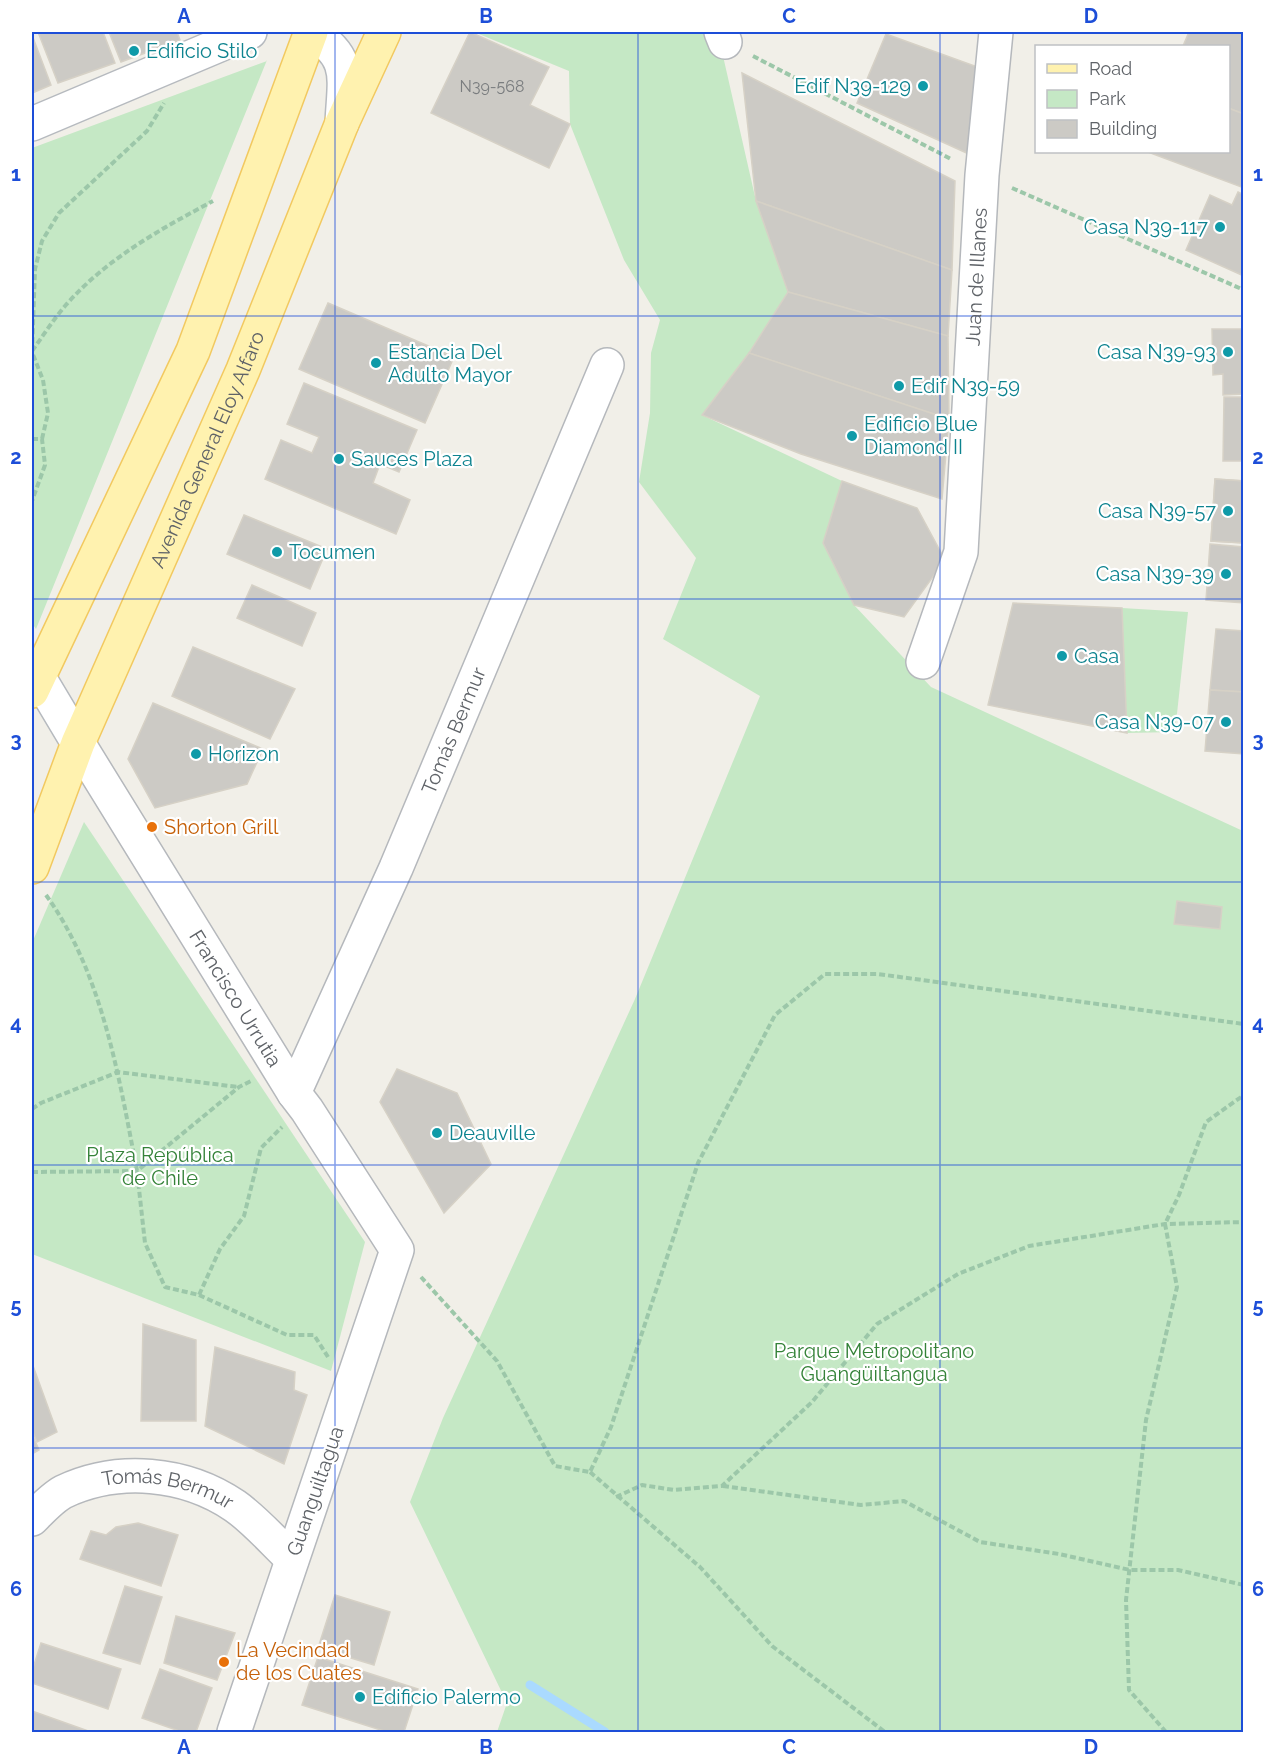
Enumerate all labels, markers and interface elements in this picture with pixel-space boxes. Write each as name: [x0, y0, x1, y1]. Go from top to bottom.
text: A: [177, 4, 191, 28]
text: B: [479, 4, 493, 28]
text: C: [782, 4, 796, 28]
text: D: [1084, 4, 1098, 28]
place label: Edificio Stilo: [146, 39, 258, 63]
marker: Edificio Stilo: [127, 44, 141, 58]
legend: [1035, 45, 1230, 153]
text: Road: [1089, 58, 1132, 79]
place label: Edif N39-129: [794, 74, 911, 98]
house number: N39-568: [460, 77, 524, 96]
marker: Edif N39-129: [916, 79, 930, 93]
text: Park: [1089, 88, 1126, 109]
text: Building: [1089, 118, 1157, 139]
text: 1: [11, 162, 21, 186]
text: 1: [1253, 162, 1263, 186]
street label: Juan de Illanes: [961, 207, 992, 347]
place label: Casa N39-117: [1084, 215, 1208, 239]
marker: Casa N39-117: [1213, 220, 1227, 234]
street label: Avenida General Eloy Alfaro: [145, 328, 269, 572]
place label: Estancia Del Adulto Mayor: [388, 340, 512, 387]
place label: Casa N39-93: [1097, 340, 1216, 364]
marker: Casa N39-93: [1221, 345, 1235, 359]
marker: Estancia Del Adulto Mayor: [369, 356, 383, 370]
place label: Edif N39-59: [911, 374, 1020, 398]
marker: Edif N39-59: [892, 379, 906, 393]
place label: Edificio Blue Diamond II: [864, 412, 978, 459]
marker: Edificio Blue Diamond II: [845, 429, 859, 443]
text: 2: [10, 445, 22, 469]
text: 2: [1252, 445, 1264, 469]
place label: Sauces Plaza: [351, 447, 473, 471]
marker: Sauces Plaza: [332, 452, 346, 466]
place label: Casa N39-57: [1098, 499, 1216, 523]
marker: Casa N39-57: [1221, 504, 1235, 518]
place label: Tocumen: [289, 540, 376, 564]
marker: Tocumen: [270, 545, 284, 559]
place label: Casa N39-39: [1096, 562, 1214, 586]
marker: Casa N39-39: [1219, 567, 1233, 581]
place label: Casa: [1074, 644, 1119, 668]
marker: Casa: [1055, 649, 1069, 663]
street label: Tomás Bermur: [416, 664, 491, 798]
place label: Casa N39-07: [1095, 710, 1214, 734]
marker: Casa N39-07: [1219, 715, 1233, 729]
text: 3: [10, 728, 22, 752]
text: 3: [1252, 728, 1264, 752]
place label: Horizon: [208, 742, 279, 766]
marker: Horizon: [189, 747, 203, 761]
place label: Shorton Grill: [164, 815, 279, 839]
marker: Shorton Grill: [145, 820, 159, 834]
street label: Francisco Urrutia: [184, 925, 287, 1071]
text: 4: [10, 1011, 22, 1035]
text: 4: [1252, 1011, 1264, 1035]
place label: Deauville: [449, 1121, 536, 1145]
marker: Deauville: [430, 1126, 444, 1140]
park label: Plaza República de Chile: [86, 1143, 234, 1190]
text: 5: [10, 1294, 22, 1318]
text: 5: [1252, 1294, 1264, 1318]
park label: Parque Metropolitano Guangüiltangua: [774, 1339, 974, 1386]
street label: Guanguiltagua: [282, 1423, 348, 1559]
street label: Tomás Bermur: [100, 1464, 238, 1514]
text: 6: [10, 1577, 22, 1601]
text: 6: [1252, 1577, 1264, 1601]
place label: La Vecindad de los Cuates: [236, 1638, 362, 1685]
marker: La Vecindad de los Cuates: [217, 1655, 231, 1669]
place label: Edificio Palermo: [372, 1685, 521, 1709]
marker: Edificio Palermo: [353, 1690, 367, 1704]
text: A: [177, 1735, 191, 1759]
text: B: [479, 1735, 493, 1759]
text: C: [782, 1735, 796, 1759]
text: D: [1084, 1735, 1098, 1759]

